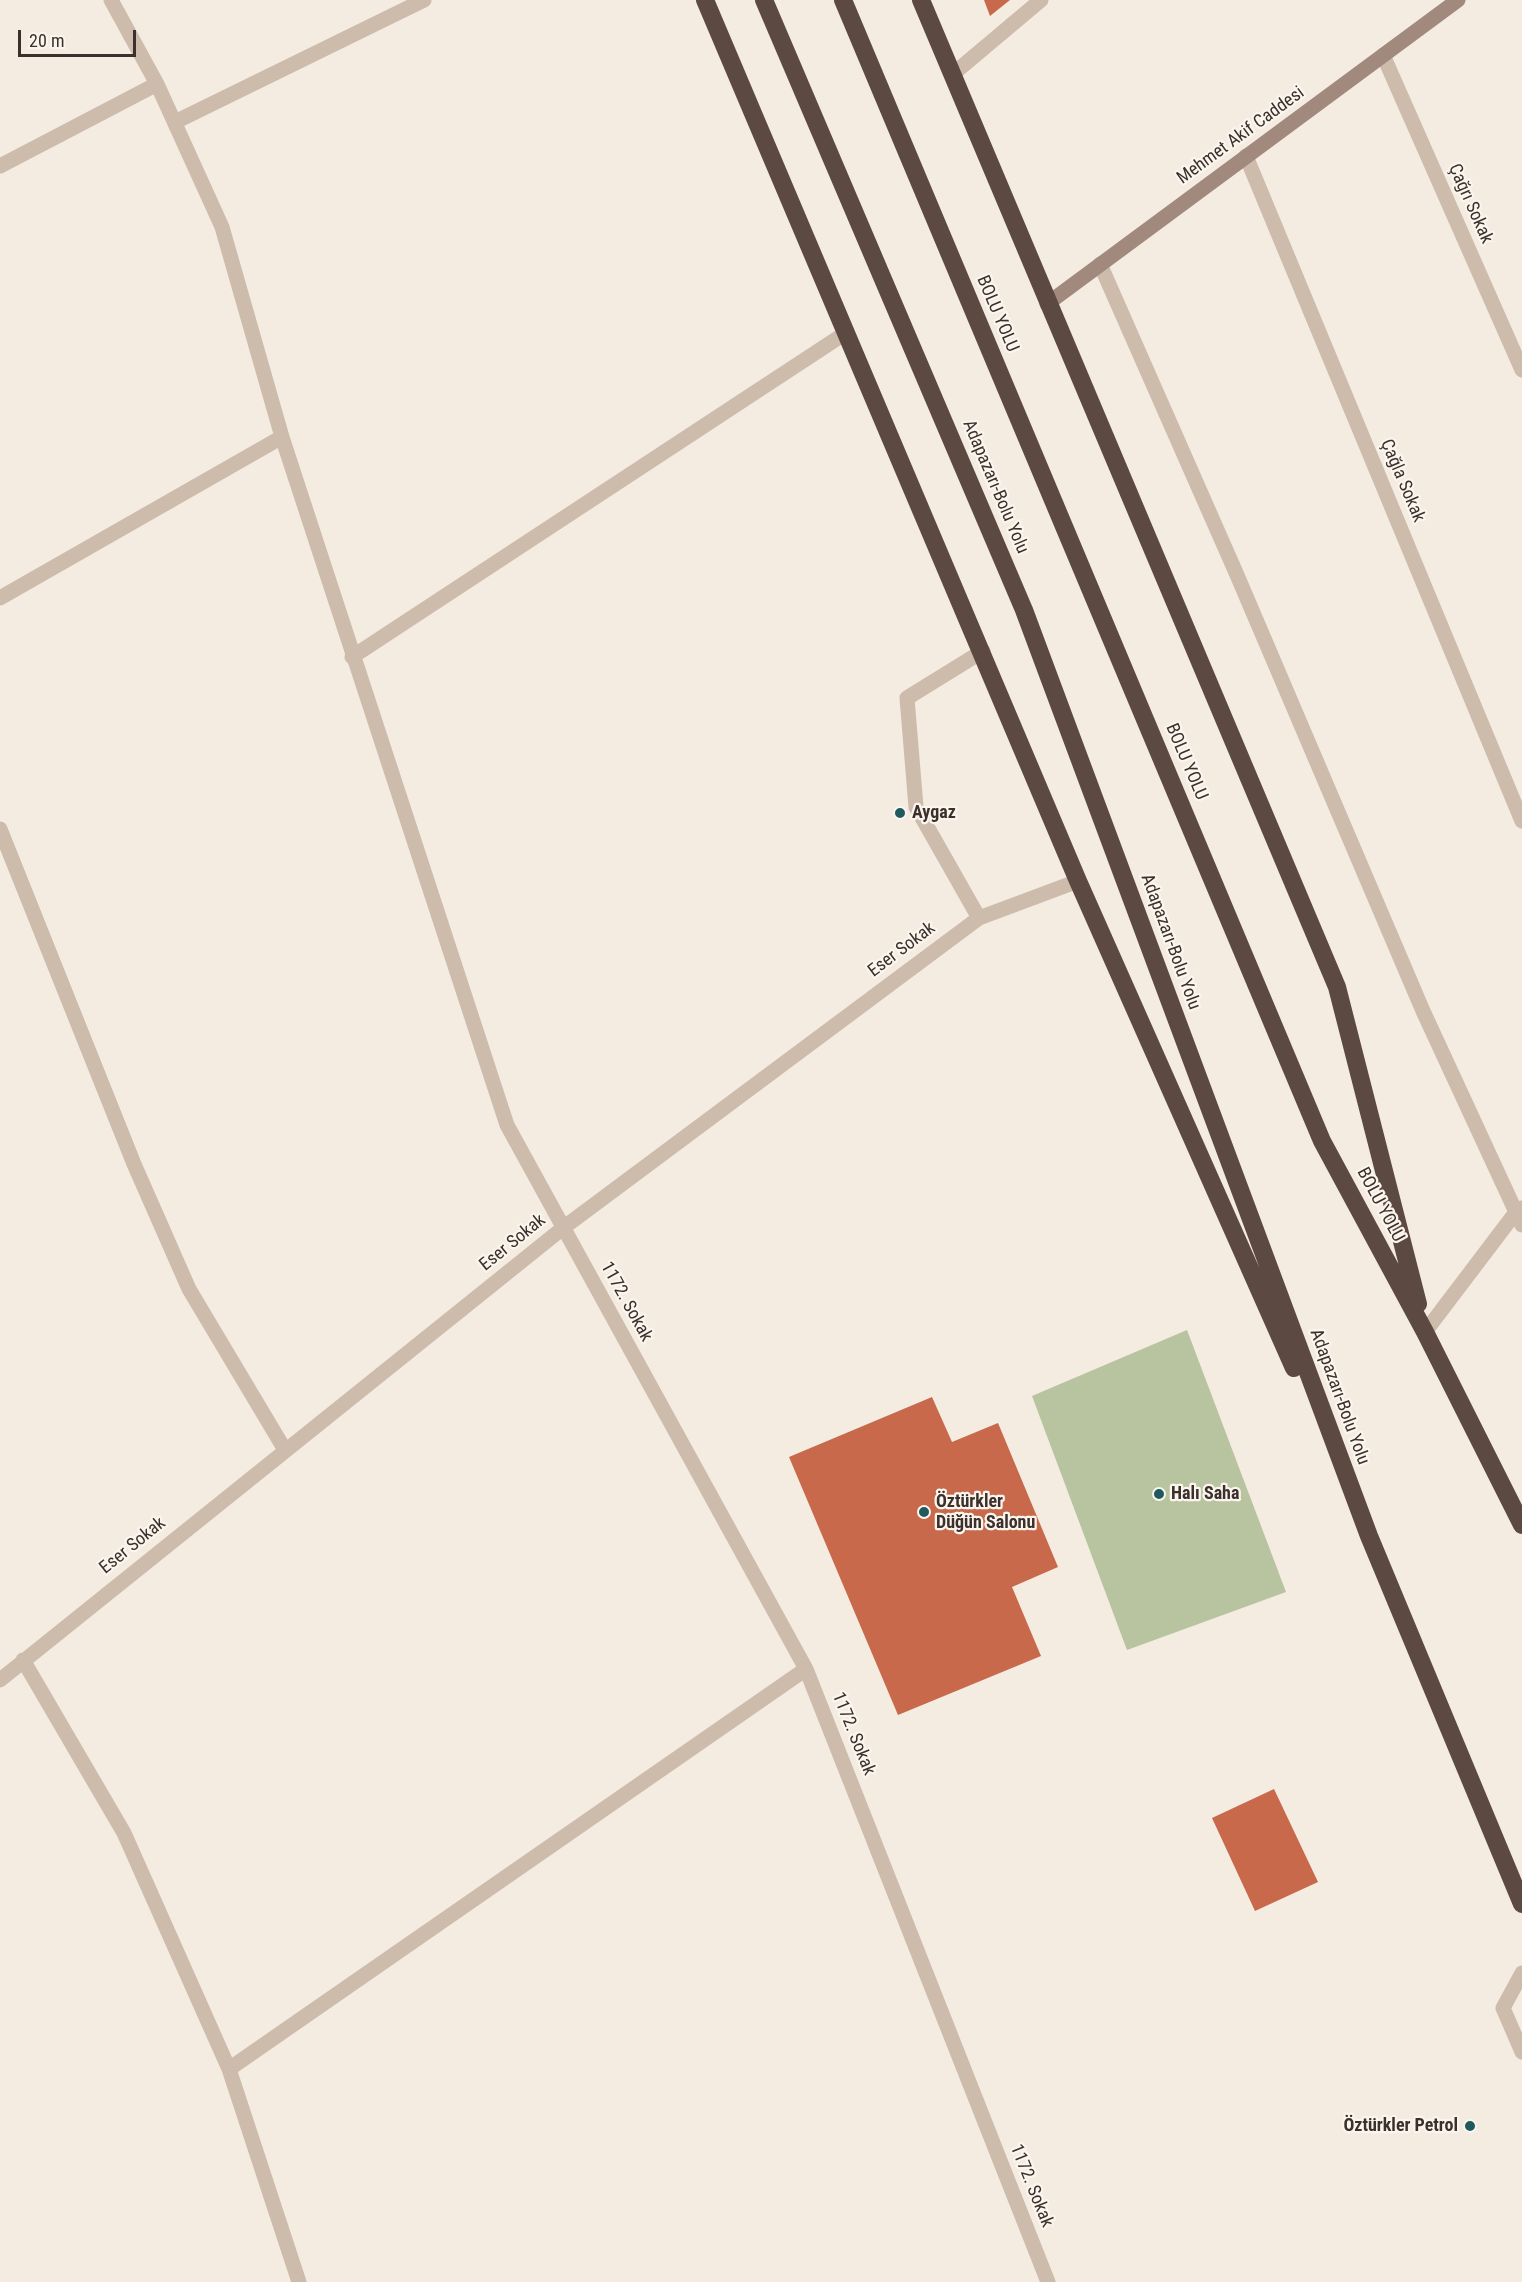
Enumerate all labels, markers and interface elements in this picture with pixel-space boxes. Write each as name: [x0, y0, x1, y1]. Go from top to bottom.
scale bar: [21, 18, 140, 56]
text: 20 m: [29, 30, 64, 51]
street label: Mehmet Akif Caddesi: [1173, 83, 1309, 189]
street label: Çağrı Sokak: [1443, 161, 1497, 247]
street label: BOLU YOLU: [971, 272, 1023, 356]
street label: Adapazarı-Bolu Yolu: [957, 417, 1033, 557]
street label: Çağla Sokak: [1375, 436, 1429, 526]
street label: BOLU YOLU: [1160, 720, 1212, 804]
place label: Aygaz: [912, 802, 956, 824]
marker: Aygaz: [893, 806, 907, 820]
street label: Adapazarı-Bolu Yolu: [1135, 871, 1205, 1013]
street label: Eser Sokak: [864, 918, 940, 982]
street label: BOLU YOLU: [1351, 1164, 1409, 1246]
street label: Eser Sokak: [476, 1210, 550, 1276]
street label: 1172. Sokak: [595, 1258, 657, 1346]
street label: Adapazarı-Bolu Yolu: [1304, 1326, 1374, 1468]
place label: Halı Saha: [1171, 1483, 1239, 1505]
marker: Halı Saha: [1152, 1487, 1166, 1501]
place label: Öztürkler Düğün Salonu: [936, 1491, 1035, 1534]
marker: Öztürkler Düğün Salonu: [917, 1505, 931, 1519]
street label: Eser Sokak: [96, 1513, 170, 1579]
street label: 1172. Sokak: [827, 1689, 879, 1779]
place label: Öztürkler Petrol: [1343, 2115, 1458, 2137]
marker: Öztürkler Petrol: [1463, 2119, 1477, 2133]
street label: 1172. Sokak: [1005, 2141, 1057, 2231]

